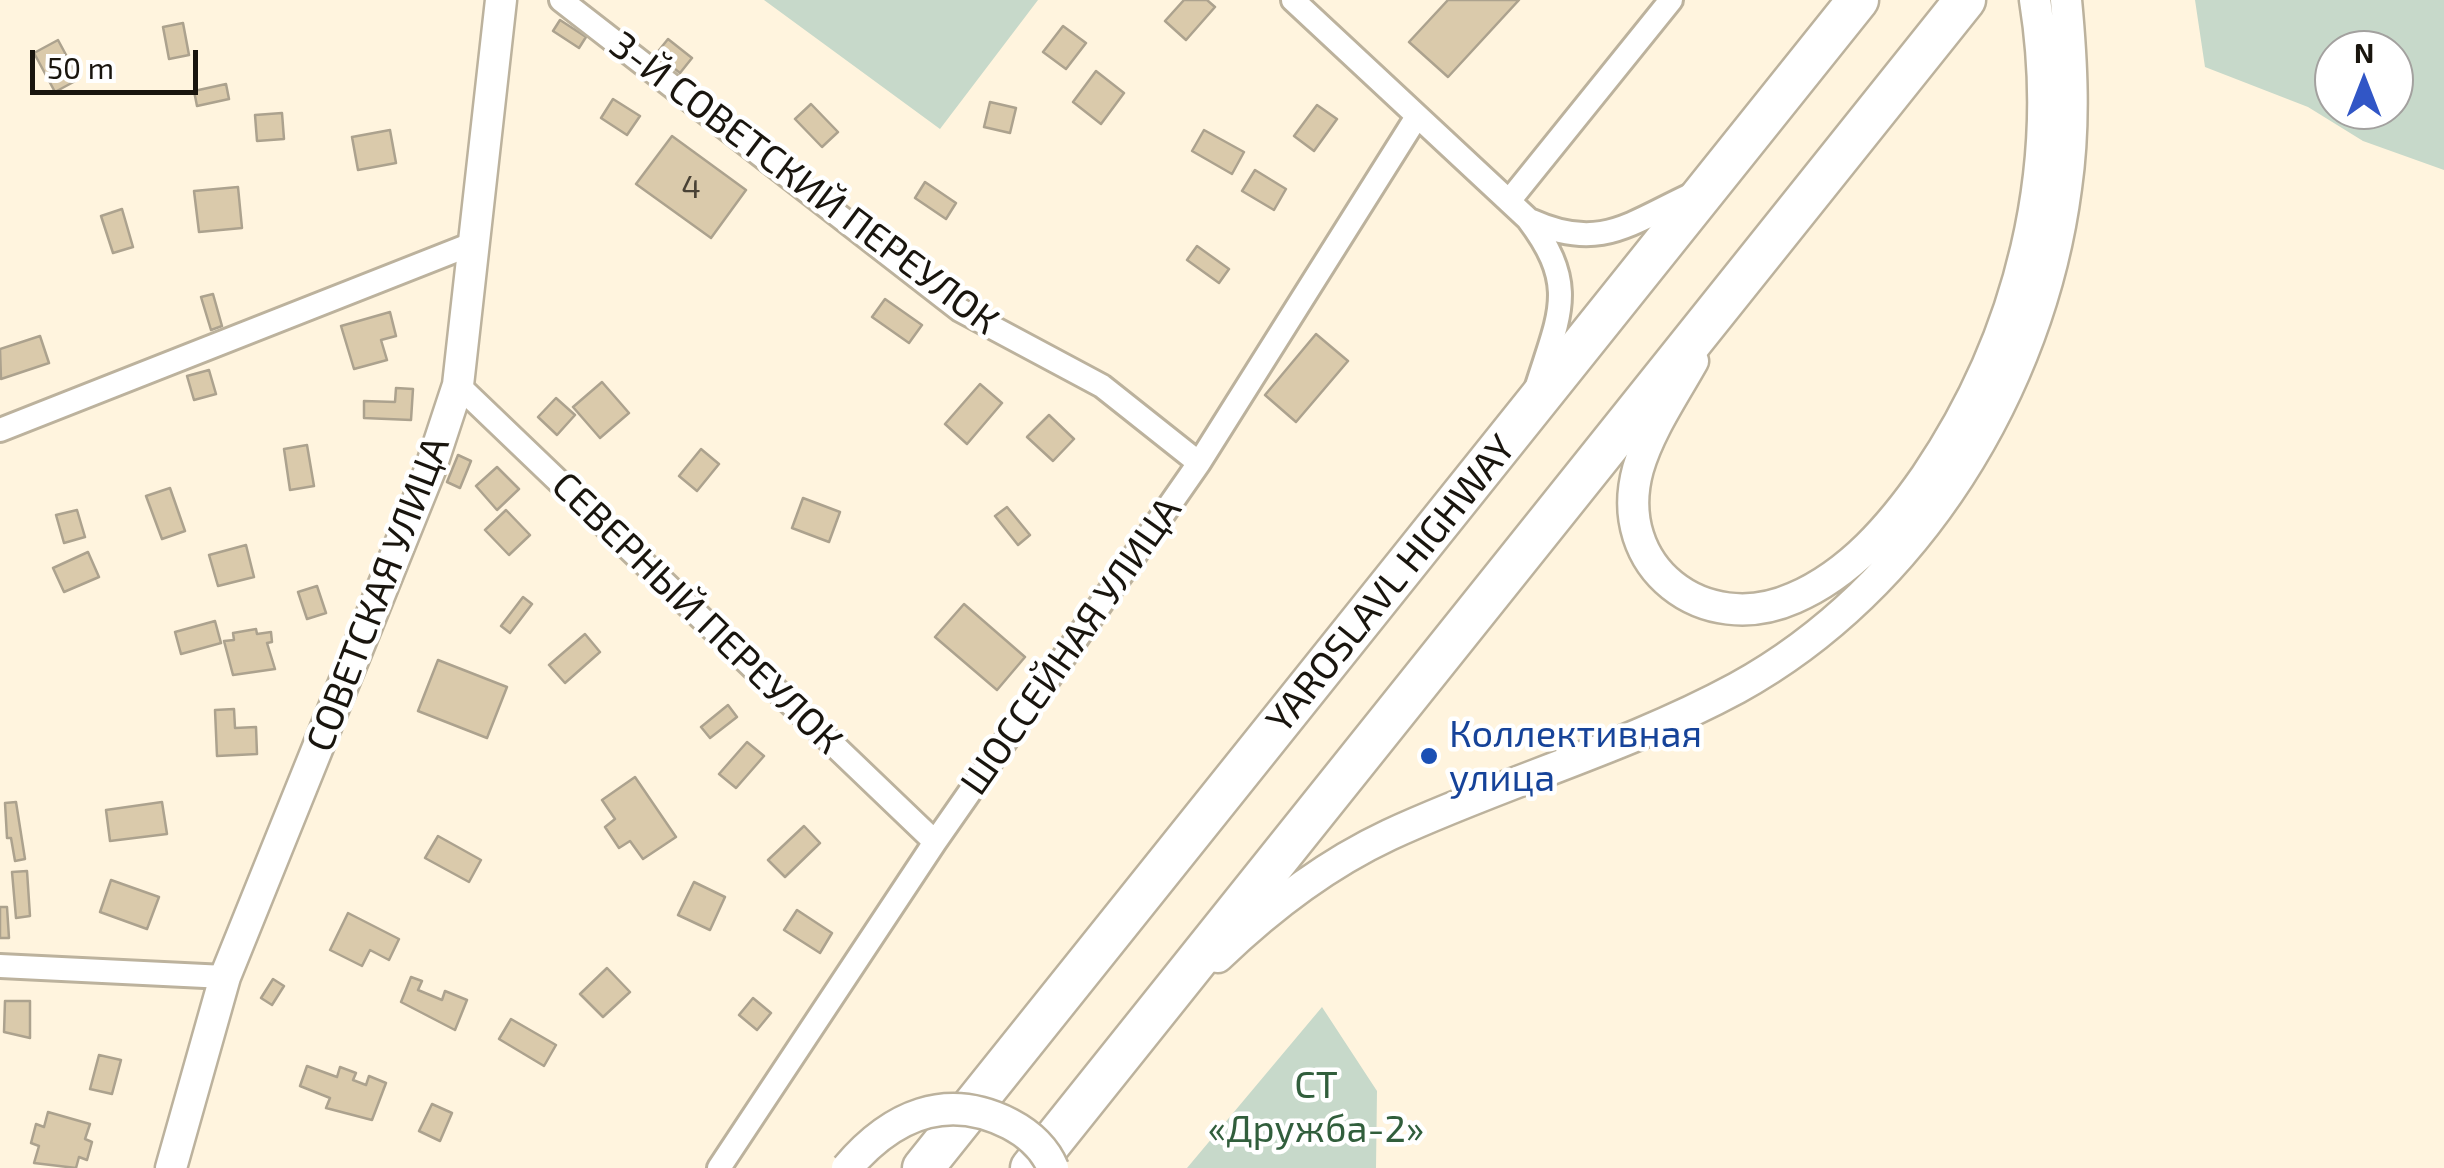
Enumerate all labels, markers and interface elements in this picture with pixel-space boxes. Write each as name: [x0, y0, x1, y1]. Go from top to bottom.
street label: 3-Й СОВЕТСКИЙ ПЕРЕУЛОК: [601, 22, 1007, 344]
scale bar: [35, 30, 202, 92]
north arrow: [2314, 30, 2414, 130]
text: N: [2354, 35, 2374, 69]
text: 50 m: [47, 49, 114, 85]
house number: 4: [681, 168, 701, 206]
street label: YAROSLAVL HIGHWAY: [1257, 426, 1525, 742]
street label: СОВЕТСКАЯ УЛИЦА: [297, 430, 459, 758]
street label: СЕВЕРНЫЙ ПЕРЕУЛОК: [543, 463, 851, 763]
street label: ШОССЕЙНАЯ УЛИЦА: [951, 489, 1191, 803]
place label: Коллективная улица: [1449, 711, 1702, 801]
marker: Коллективная улица: [1418, 745, 1440, 767]
park label: СТ «Дружба-2»: [1208, 1062, 1424, 1152]

